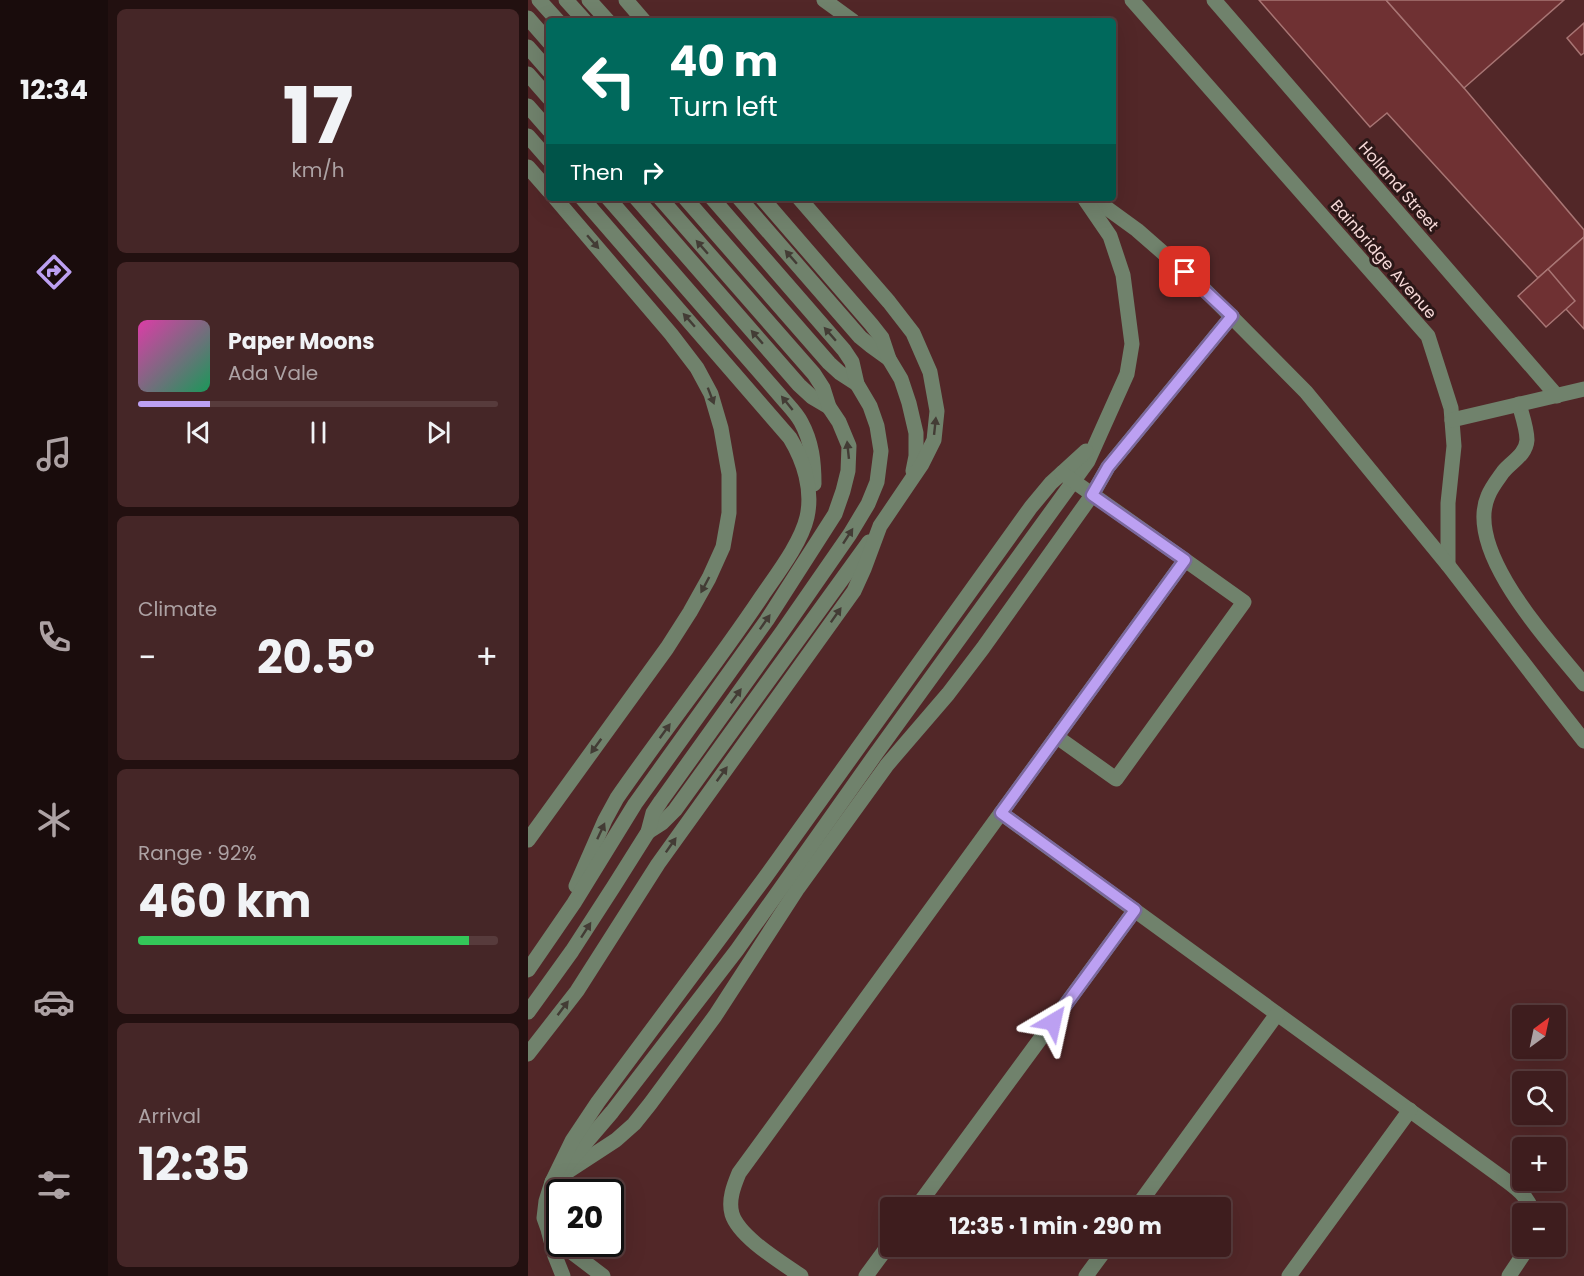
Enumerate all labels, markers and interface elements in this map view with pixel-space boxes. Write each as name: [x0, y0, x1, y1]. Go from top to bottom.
text: 40 m: [669, 32, 778, 91]
icon: left: [570, 42, 648, 120]
text: 17: [282, 61, 354, 170]
text: 12:34: [20, 71, 88, 108]
text: Turn left: [669, 88, 778, 125]
street label: Holland Street: [1353, 136, 1444, 236]
text: km/h: [291, 156, 345, 184]
icon: right: [636, 156, 669, 189]
text: Then: [570, 157, 624, 188]
street label: Bainbridge Avenue: [1325, 195, 1442, 324]
one-way arrow: [586, 234, 599, 249]
one-way arrow: [696, 240, 709, 255]
pin: [1159, 246, 1210, 297]
one-way arrow: [785, 250, 798, 265]
icon: directions: [33, 251, 75, 293]
icon: arrive: [1168, 255, 1201, 288]
one-way arrow: [682, 312, 695, 328]
text: Paper Moons: [228, 326, 375, 357]
one-way arrow: [824, 327, 837, 342]
one-way arrow: [751, 329, 764, 345]
text: Ada Vale: [228, 359, 318, 387]
one-way arrow: [706, 388, 716, 406]
one-way arrow: [780, 395, 793, 411]
icon: previous: [182, 416, 215, 449]
icon: pause: [302, 416, 335, 449]
icon: next: [422, 416, 455, 449]
one-way arrow: [931, 416, 940, 435]
icon: music: [33, 433, 75, 475]
one-way arrow: [843, 440, 852, 459]
one-way arrow: [843, 528, 854, 544]
one-way arrow: [701, 576, 710, 593]
text: Climate: [138, 595, 217, 623]
one-way arrow: [830, 608, 842, 624]
one-way arrow: [759, 615, 771, 631]
icon: phone: [33, 616, 75, 658]
text: 20.5°: [257, 626, 375, 689]
text: −: [138, 634, 156, 681]
text: +: [475, 634, 498, 681]
one-way arrow: [730, 688, 742, 703]
one-way arrow: [659, 723, 671, 739]
one-way arrow: [590, 737, 602, 753]
one-way arrow: [716, 766, 728, 782]
icon: climate: [33, 799, 75, 841]
one-way arrow: [596, 822, 605, 839]
one-way arrow: [665, 838, 677, 854]
text: Range · 92%: [138, 839, 257, 867]
text: 460 km: [138, 870, 311, 933]
one-way arrow: [580, 922, 591, 938]
icon: car: [33, 981, 75, 1023]
position arrow: [1021, 990, 1085, 1054]
one-way arrow: [557, 1000, 570, 1016]
north arrow: [1512, 1005, 1566, 1059]
map controls: [1512, 1005, 1566, 1257]
button: search: [1512, 1071, 1566, 1125]
text: Arrival: [138, 1102, 201, 1130]
text: 12:35: [138, 1133, 250, 1196]
button: +: [1512, 1137, 1566, 1191]
icon: filters: [33, 1164, 75, 1206]
speed limit sign: 20: [546, 1179, 624, 1257]
button: −: [1512, 1203, 1566, 1257]
text: 12:35 · 1 min · 290 m: [949, 1211, 1162, 1242]

